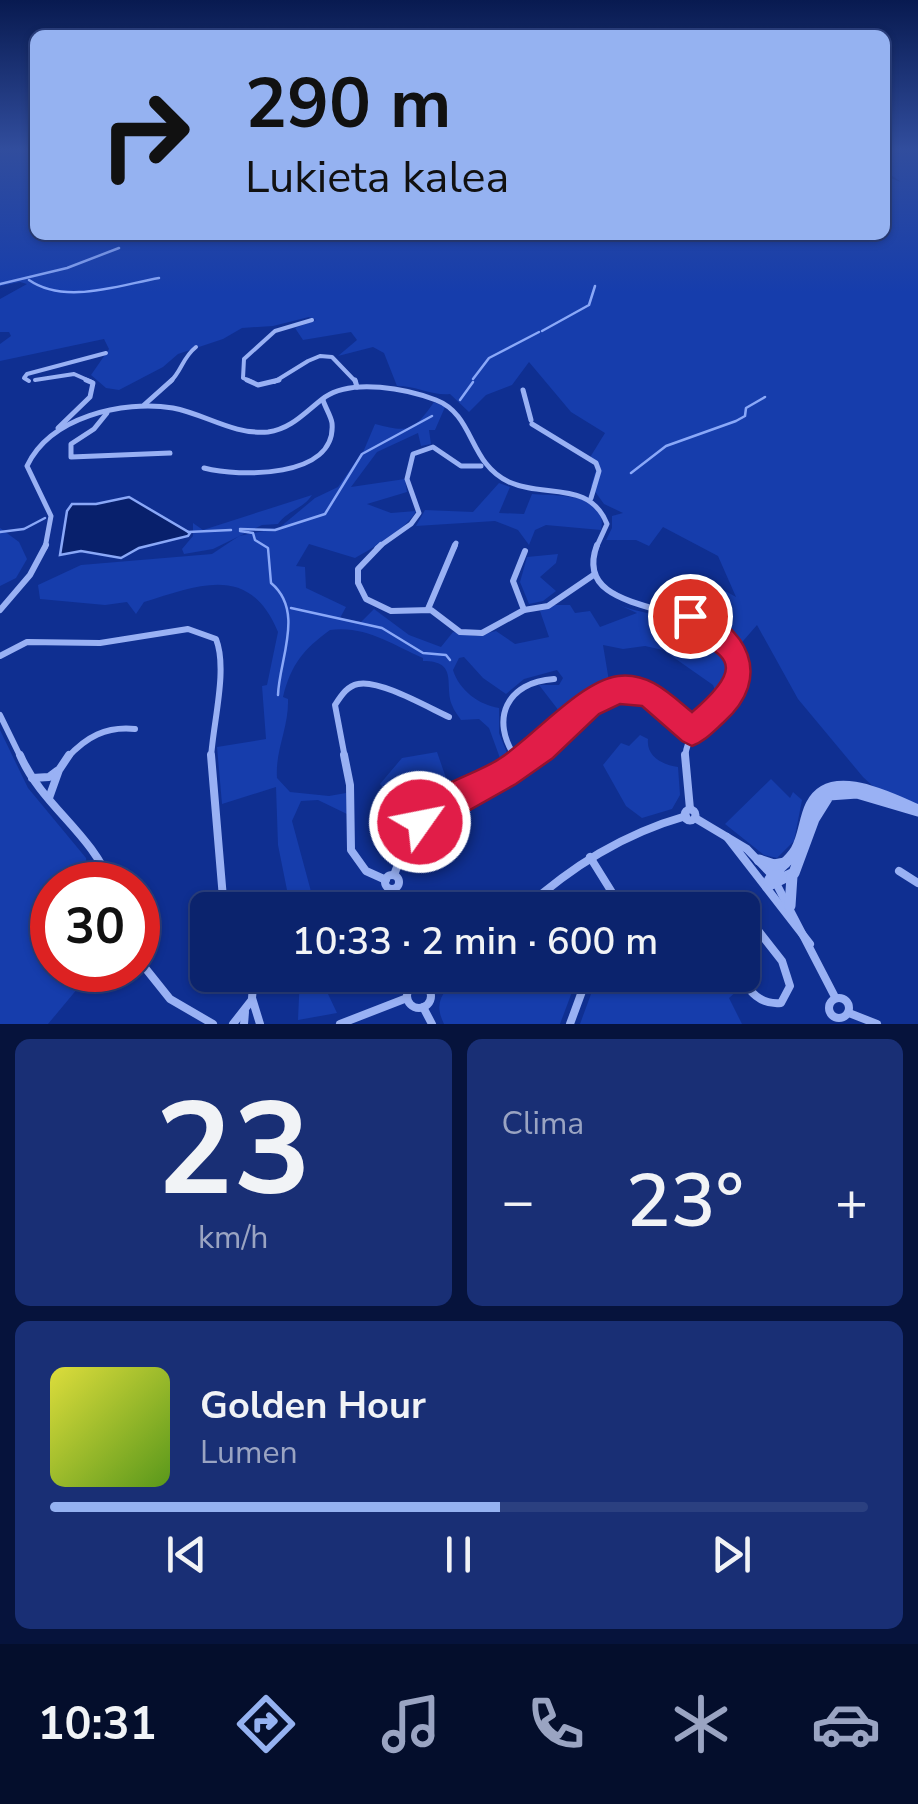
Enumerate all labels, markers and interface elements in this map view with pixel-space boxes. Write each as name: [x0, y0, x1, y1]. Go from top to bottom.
text: 290 m: [245, 56, 451, 152]
icon: right: [80, 70, 210, 200]
text: Lukieta kalea: [245, 147, 509, 208]
pin: [648, 574, 733, 659]
icon: arrive: [663, 589, 718, 644]
position arrow: [368, 770, 472, 874]
speed limit sign: 30: [30, 862, 160, 992]
text: 10:33 · 2 min · 600 m: [292, 916, 658, 967]
text: 23: [155, 1062, 311, 1239]
text: Clima: [502, 1102, 584, 1145]
text: 23°: [626, 1150, 744, 1252]
text: −: [502, 1164, 535, 1239]
text: +: [835, 1164, 868, 1239]
text: km/h: [198, 1216, 269, 1259]
text: Golden Hour: [200, 1380, 426, 1431]
text: Lumen: [200, 1431, 298, 1474]
icon: previous: [159, 1527, 214, 1582]
icon: pause: [431, 1527, 486, 1582]
icon: next: [704, 1527, 759, 1582]
icon: directions: [231, 1689, 301, 1759]
icon: music: [376, 1689, 446, 1759]
icon: phone: [521, 1689, 591, 1759]
icon: climate: [666, 1689, 736, 1759]
icon: car: [811, 1689, 881, 1759]
text: 10:31: [37, 1694, 157, 1755]

